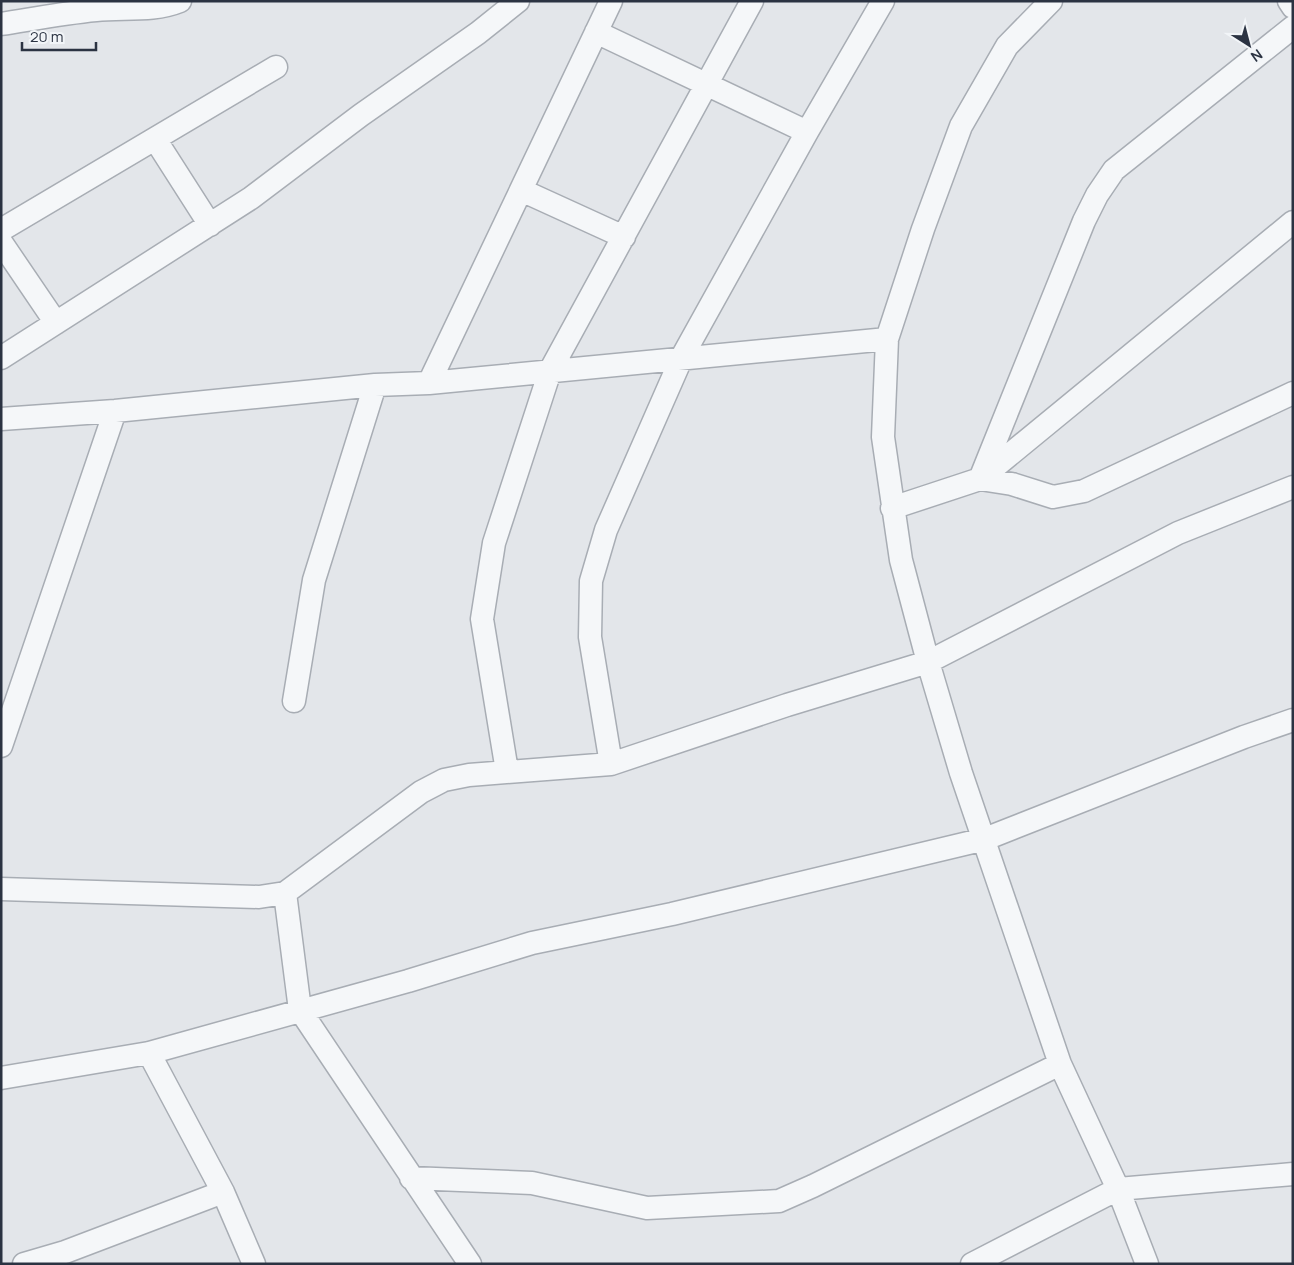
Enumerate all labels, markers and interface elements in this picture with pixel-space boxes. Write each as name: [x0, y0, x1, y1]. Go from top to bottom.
scale bar: [22, 20, 96, 52]
north arrow: [1224, 20, 1274, 70]
text: 20 m: [30, 26, 63, 47]
text: N: [1247, 45, 1267, 67]

